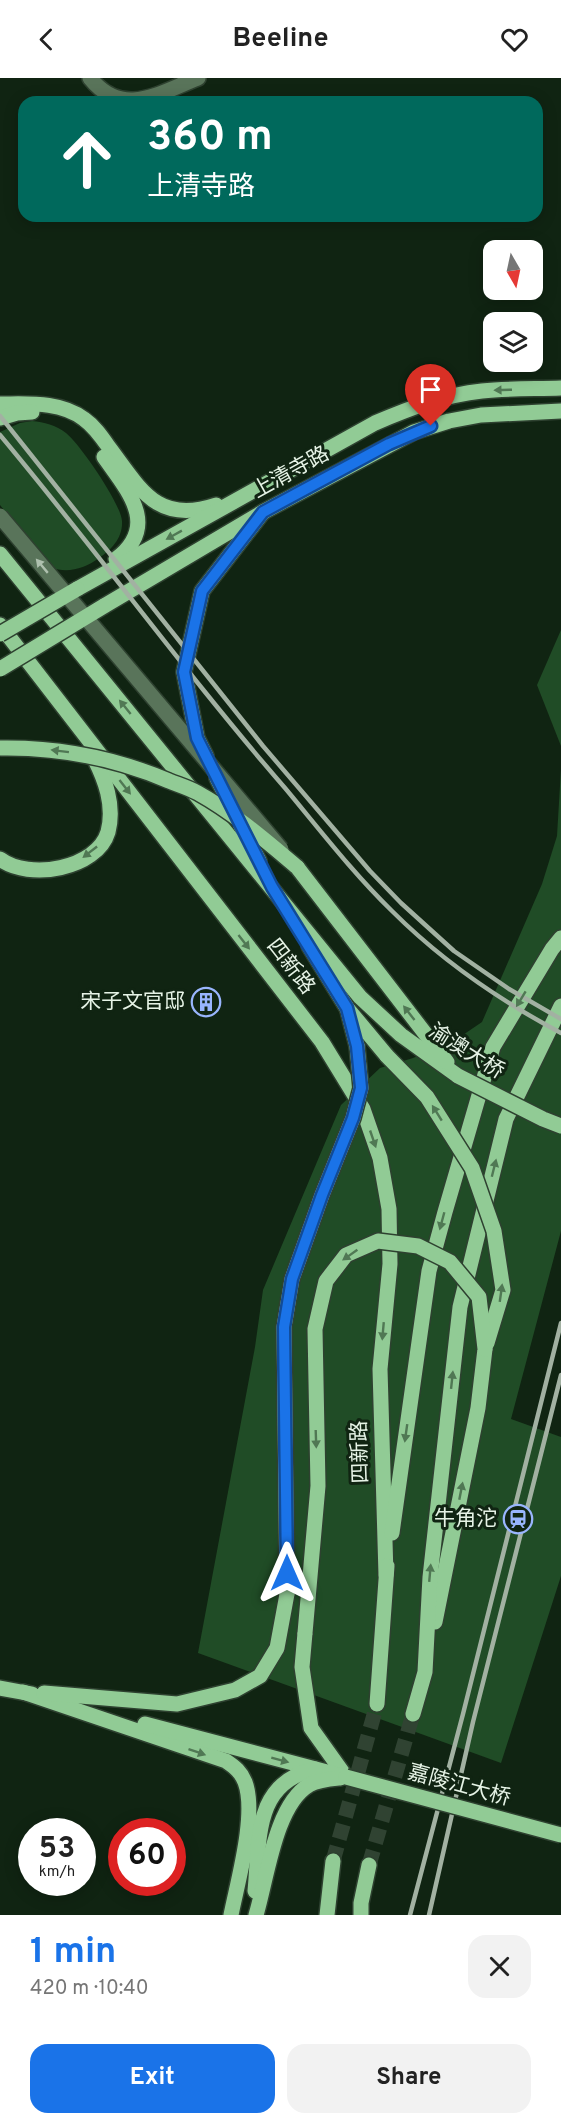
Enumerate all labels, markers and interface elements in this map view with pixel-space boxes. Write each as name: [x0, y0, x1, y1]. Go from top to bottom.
text: Beeline: [232, 22, 329, 56]
icon: back: [30, 23, 63, 56]
icon: heart: [498, 23, 531, 56]
text: 360 m: [147, 112, 273, 165]
icon: ahead: [48, 120, 126, 198]
text: 上清寺路: [147, 171, 255, 205]
north arrow: [483, 240, 543, 300]
map controls: [483, 240, 543, 372]
button: layers: [483, 312, 543, 372]
pin: [405, 364, 456, 426]
icon: arrive: [414, 373, 447, 406]
one-way arrow: [493, 385, 512, 395]
street label: 上清寺路: [248, 441, 334, 505]
one-way arrow: [165, 530, 182, 540]
one-way arrow: [36, 558, 49, 574]
one-way arrow: [118, 699, 131, 715]
one-way arrow: [51, 746, 70, 756]
one-way arrow: [119, 779, 131, 795]
one-way arrow: [83, 846, 99, 858]
one-way arrow: [238, 934, 250, 949]
street label: 四新路: [260, 934, 320, 1000]
building icon: 宋子文官邸: [190, 986, 222, 1018]
place label: 宋子文官邸: [80, 989, 185, 1016]
one-way arrow: [516, 991, 527, 1007]
one-way arrow: [404, 1006, 416, 1021]
street label: 渝澳大桥: [423, 1018, 509, 1086]
one-way arrow: [431, 1105, 442, 1121]
one-way arrow: [369, 1130, 379, 1148]
one-way arrow: [490, 1159, 500, 1177]
one-way arrow: [437, 1212, 447, 1230]
one-way arrow: [341, 1250, 358, 1261]
one-way arrow: [496, 1283, 505, 1302]
one-way arrow: [378, 1322, 388, 1341]
one-way arrow: [447, 1370, 456, 1389]
street label: 四新路: [346, 1420, 376, 1484]
one-way arrow: [401, 1424, 410, 1443]
one-way arrow: [312, 1430, 321, 1449]
one-way arrow: [457, 1481, 466, 1500]
station icon: 牛角沱: [502, 1503, 534, 1535]
place label: 牛角沱: [434, 1506, 497, 1533]
position arrow: [255, 1541, 319, 1605]
one-way arrow: [425, 1564, 435, 1583]
one-way arrow: [188, 1747, 206, 1757]
one-way arrow: [271, 1755, 290, 1765]
street label: 嘉陵江大桥: [405, 1759, 513, 1813]
speed limit sign: 60: [108, 1818, 186, 1896]
text: 53: [39, 1831, 75, 1868]
text: km/h: [39, 1863, 75, 1882]
text: 1 min: [30, 1930, 116, 1976]
button: close: [468, 1935, 531, 1998]
text: 420 m · 10:40: [30, 1976, 149, 2002]
button: Exit: [30, 2044, 275, 2113]
button: Share: [287, 2044, 531, 2113]

